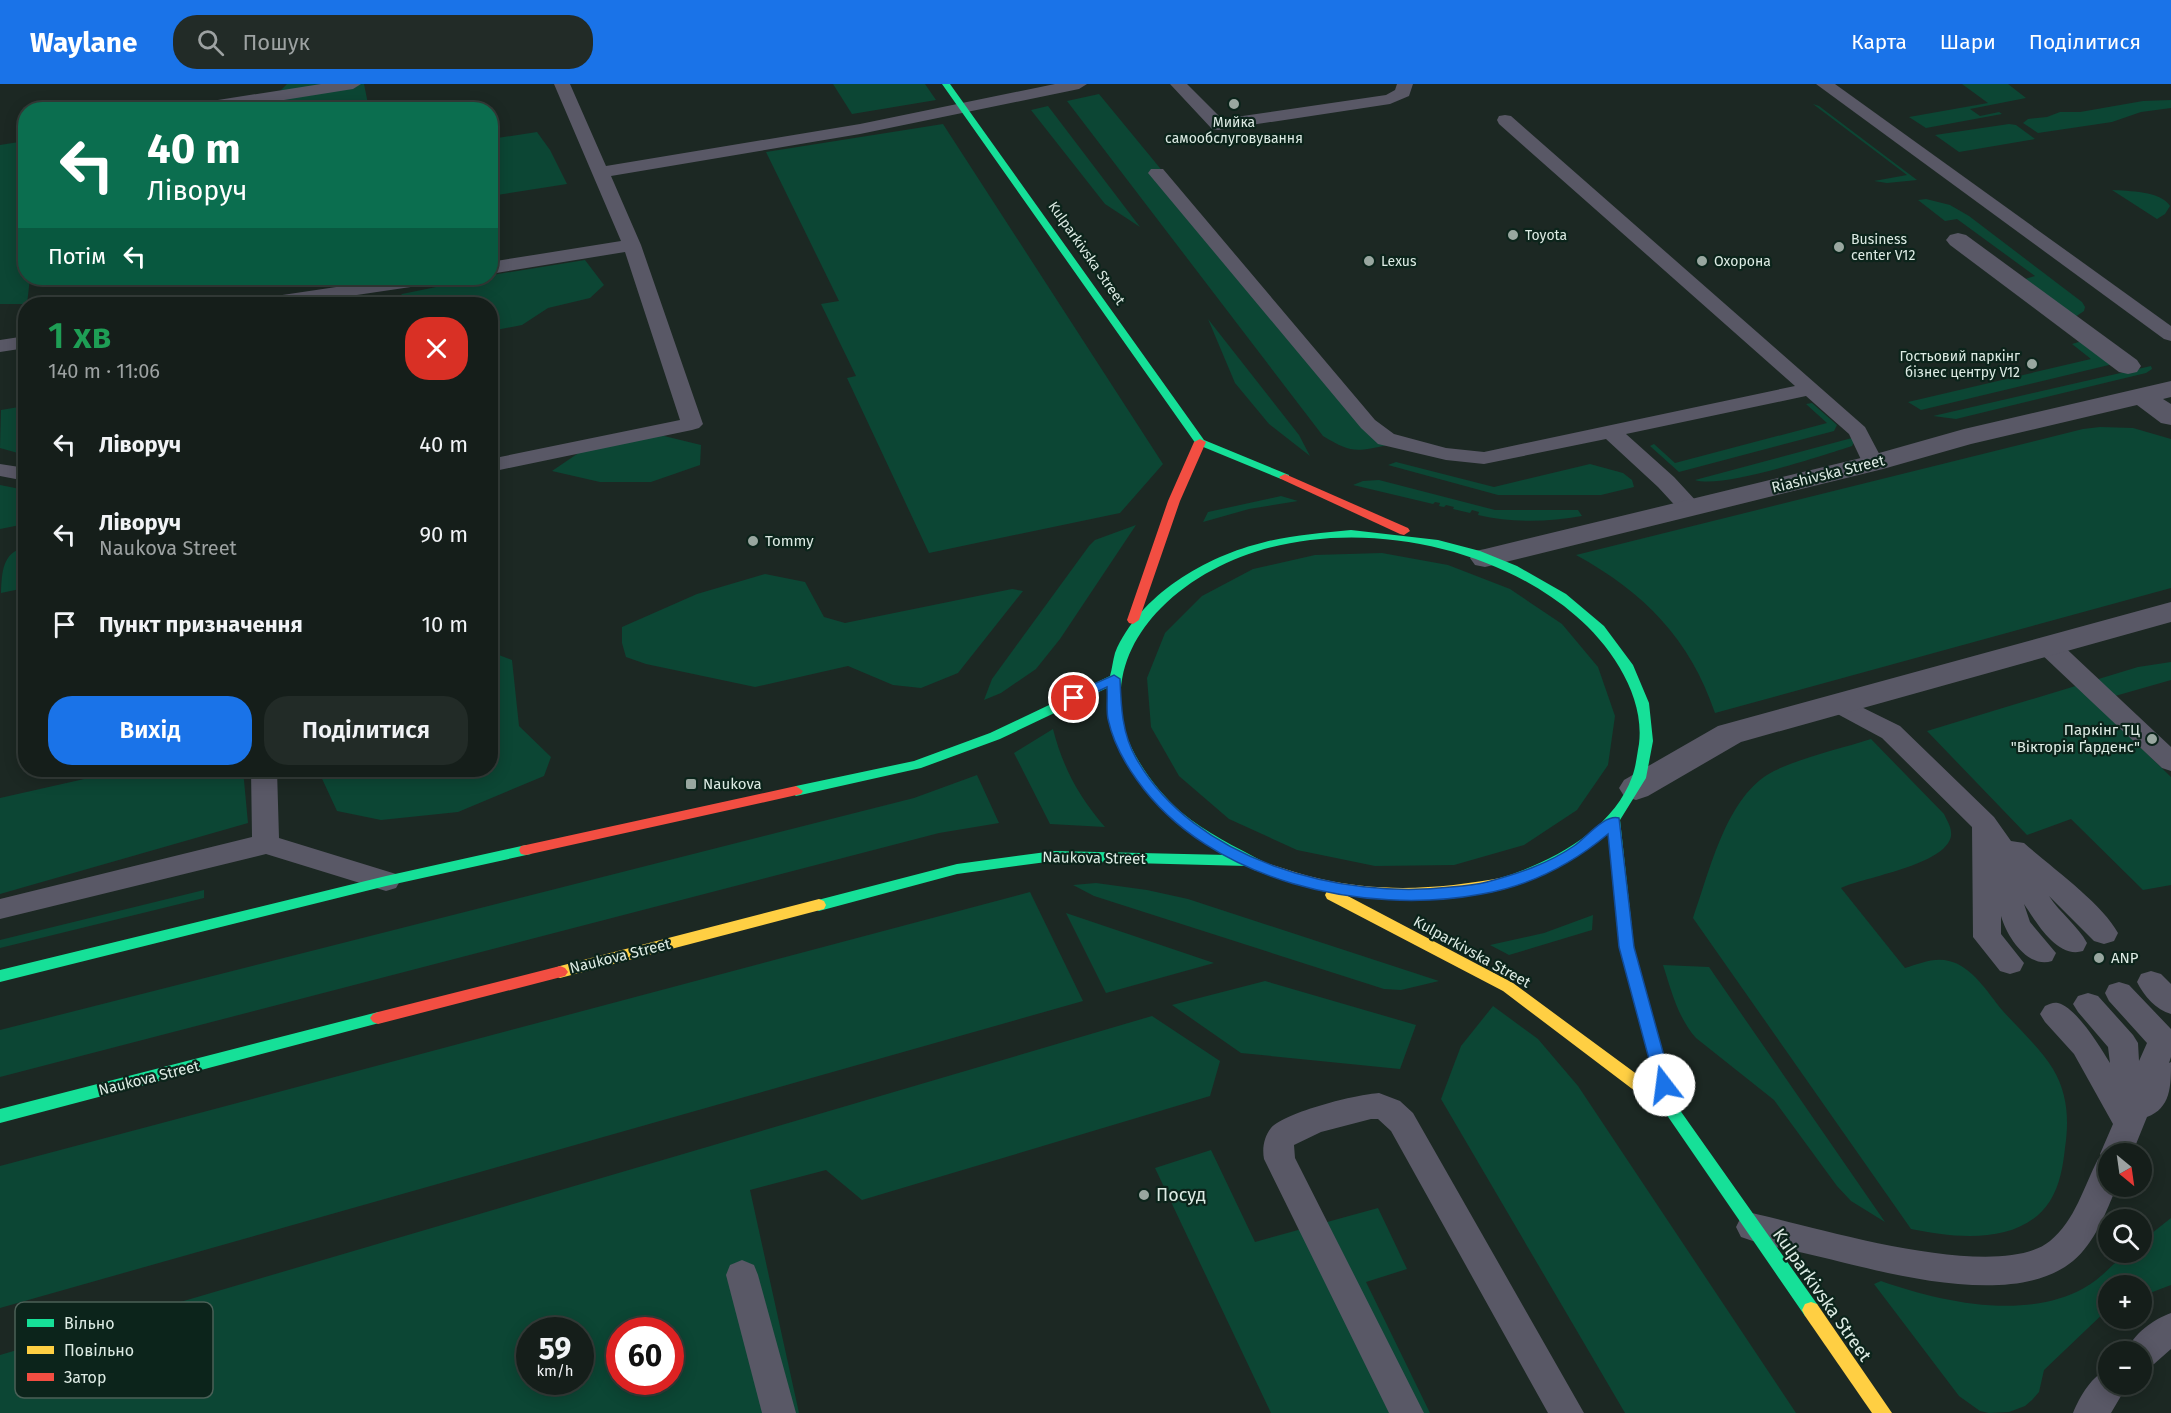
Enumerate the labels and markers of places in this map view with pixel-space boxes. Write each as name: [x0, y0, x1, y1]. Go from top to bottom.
marker: Мийка самообслуговування: [1227, 97, 1241, 111]
place label: Мийка самообслуговування: [1165, 114, 1303, 147]
place label: Toyota: [1525, 227, 1567, 244]
marker: Toyota: [1506, 228, 1520, 242]
place label: Business center V12: [1851, 231, 1915, 264]
marker: Business center V12: [1832, 240, 1846, 254]
place label: Lexus: [1381, 253, 1417, 270]
place label: Охорона: [1714, 253, 1771, 270]
marker: Lexus: [1362, 254, 1376, 268]
marker: Охорона: [1695, 254, 1709, 268]
place label: Гостьовий паркінг бізнес центру V12: [1900, 348, 2020, 381]
marker: Гостьовий паркінг бізнес центру V12: [2025, 357, 2039, 371]
place label: Tommy: [765, 532, 814, 550]
marker: Tommy: [746, 534, 760, 548]
pin: [1048, 672, 1099, 723]
place label: Паркінг ТЦ "Вікторія Ґарденс": [2011, 721, 2140, 756]
marker: Паркінг ТЦ "Вікторія Ґарденс": [2145, 732, 2159, 746]
place label: Naukova: [703, 775, 762, 793]
marker: Naukova: [684, 777, 698, 791]
place label: ANP: [2111, 949, 2139, 967]
marker: ANP: [2092, 951, 2106, 965]
place label: Посуд: [1156, 1184, 1206, 1206]
marker: Посуд: [1137, 1188, 1151, 1202]

